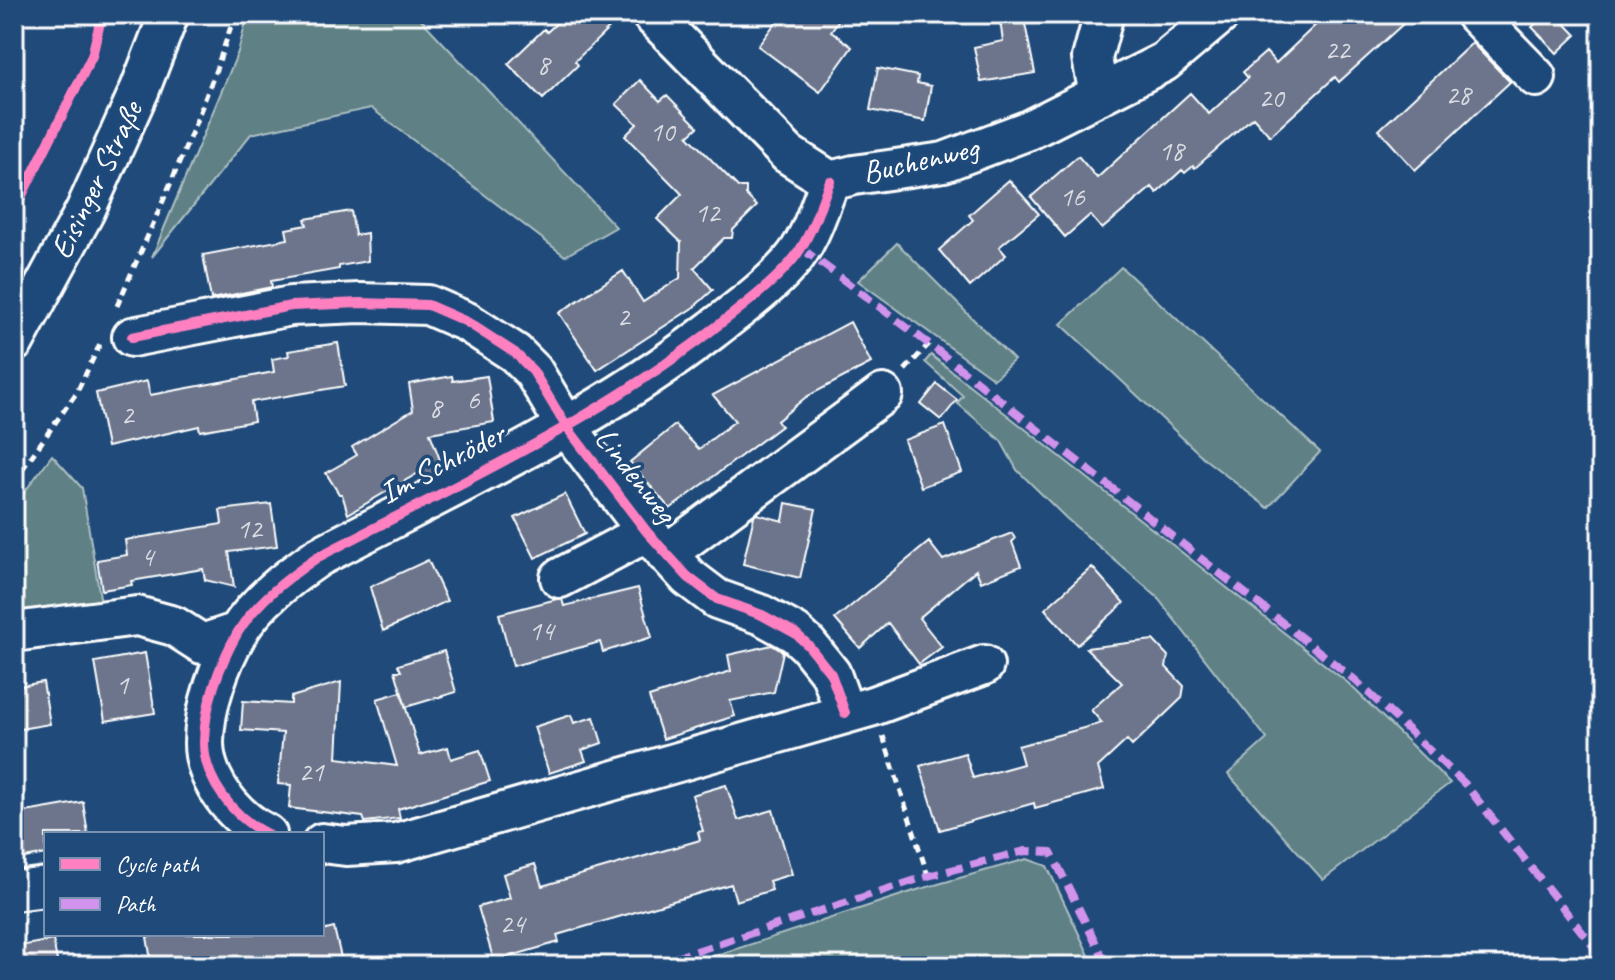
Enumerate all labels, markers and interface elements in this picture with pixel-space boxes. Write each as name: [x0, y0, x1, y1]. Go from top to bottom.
house number: 22: [1324, 32, 1352, 67]
house number: 8: [537, 47, 552, 82]
house number: 28: [1445, 77, 1473, 112]
house number: 20: [1258, 80, 1286, 115]
street label: Eisinger Straße: [40, 92, 153, 265]
house number: 10: [649, 114, 677, 149]
street label: Buchenweg: [858, 126, 984, 193]
house number: 18: [1158, 133, 1186, 168]
house number: 16: [1059, 179, 1086, 214]
house number: 12: [694, 195, 722, 230]
house number: 2: [617, 299, 632, 334]
house number: 6: [467, 382, 481, 417]
house number: 8: [429, 390, 444, 425]
house number: 2: [121, 397, 136, 432]
street label: Im Schröder: [372, 412, 514, 513]
street label: Lindenweg: [586, 419, 688, 533]
house number: 12: [236, 511, 264, 546]
house number: 4: [141, 539, 156, 574]
house number: 14: [528, 613, 556, 648]
house number: 1: [116, 667, 130, 702]
house number: 21: [298, 754, 325, 789]
legend: [44, 832, 324, 936]
text: Cycle path: [116, 849, 200, 879]
text: Path: [116, 889, 157, 919]
house number: 24: [499, 906, 527, 941]

